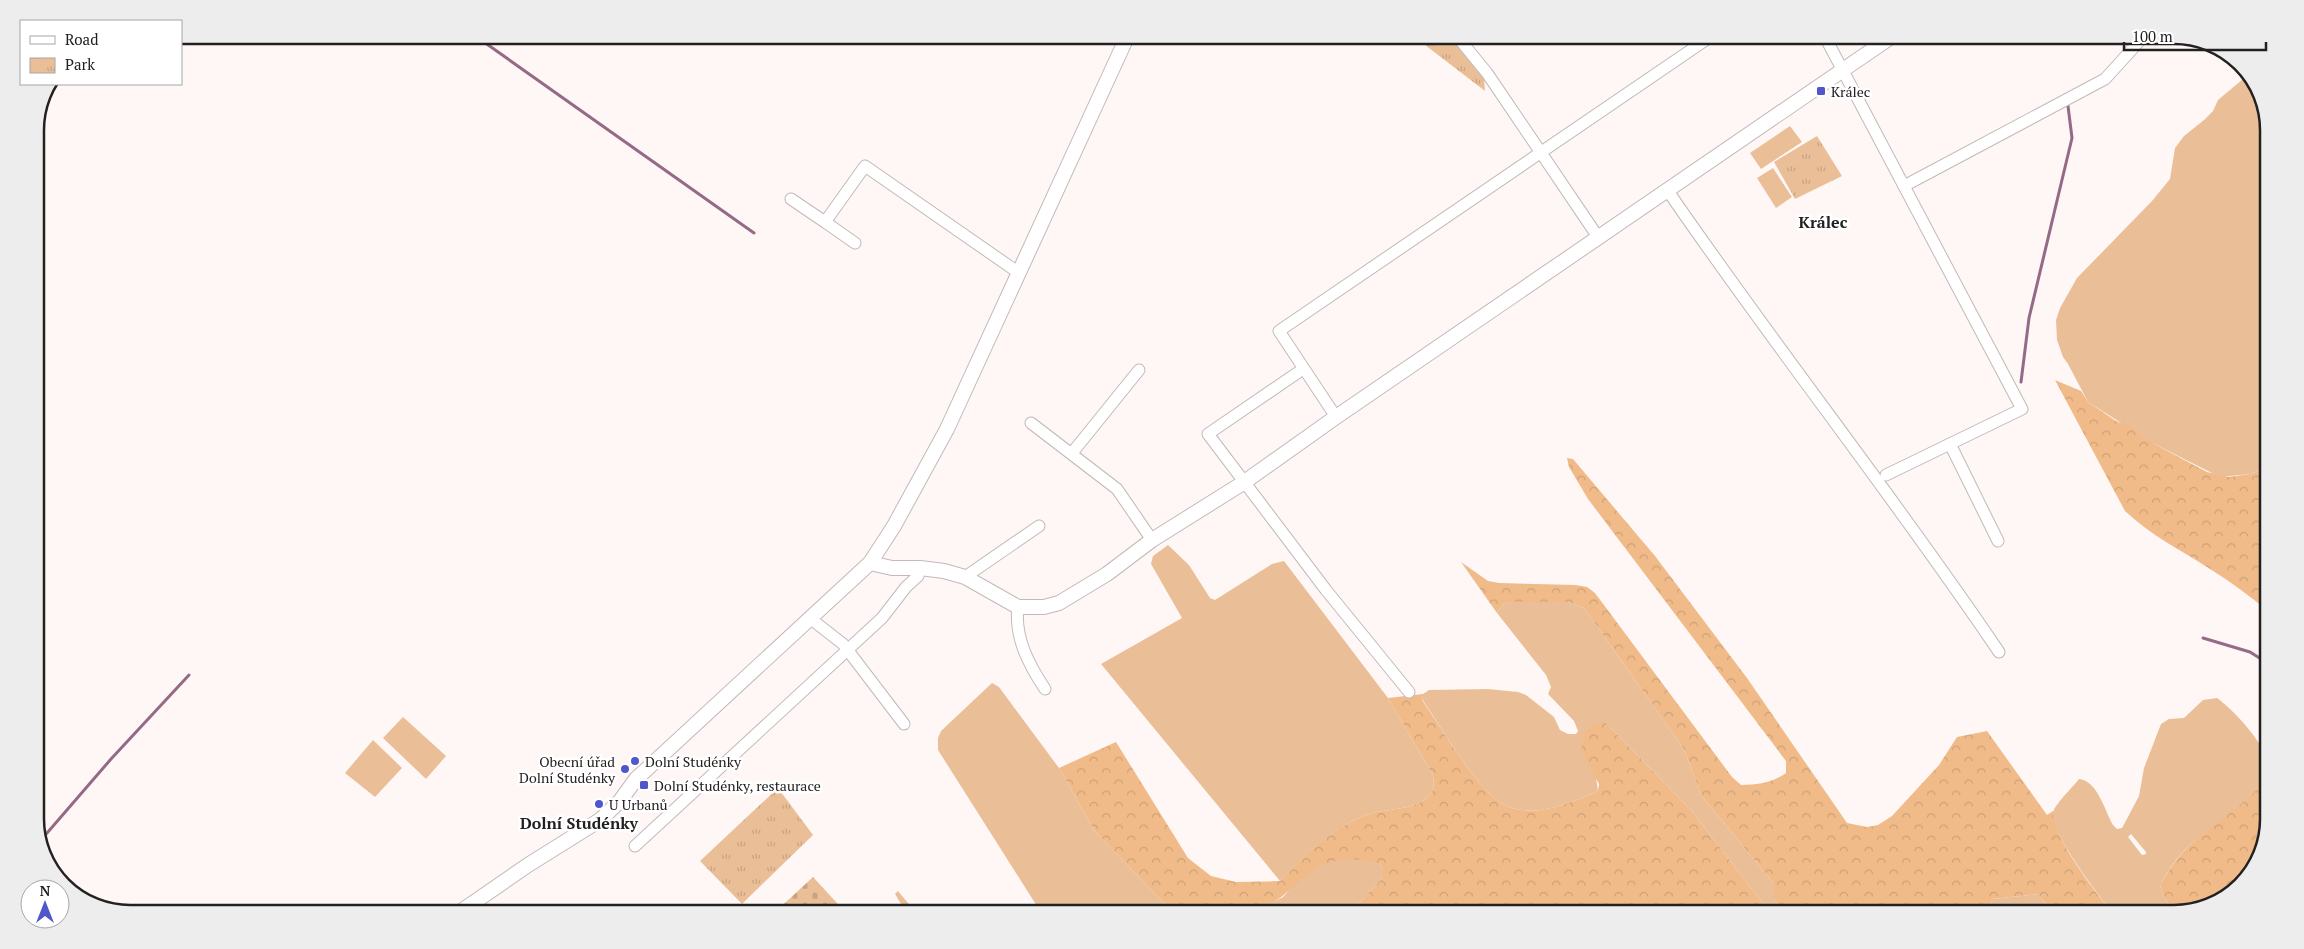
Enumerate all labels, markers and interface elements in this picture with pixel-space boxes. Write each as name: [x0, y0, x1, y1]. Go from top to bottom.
legend: [20, 20, 182, 85]
scale bar: [2124, 20, 2266, 52]
text: 100 m: [2132, 26, 2173, 46]
text: Road: [65, 29, 98, 49]
text: Park: [65, 54, 95, 74]
place label: Králec: [1831, 82, 1870, 101]
marker: Králec: [1815, 85, 1827, 97]
district label: Králec: [1799, 211, 1848, 233]
place label: Obecní úřad Dolní Studénky: [519, 752, 616, 787]
place label: Dolní Studénky: [645, 752, 742, 771]
marker: Dolní Studénky: [629, 755, 641, 767]
marker: Obecní úřad Dolní Studénky: [619, 763, 631, 775]
place label: Dolní Studénky, restaurace: [654, 776, 821, 795]
marker: Dolní Studénky, restaurace: [638, 779, 650, 791]
place label: U Urbanů: [609, 795, 668, 814]
marker: U Urbanů: [593, 798, 605, 810]
district label: Dolní Studénky: [520, 812, 639, 834]
north arrow: [20, 879, 70, 929]
text: N: [40, 881, 51, 900]

